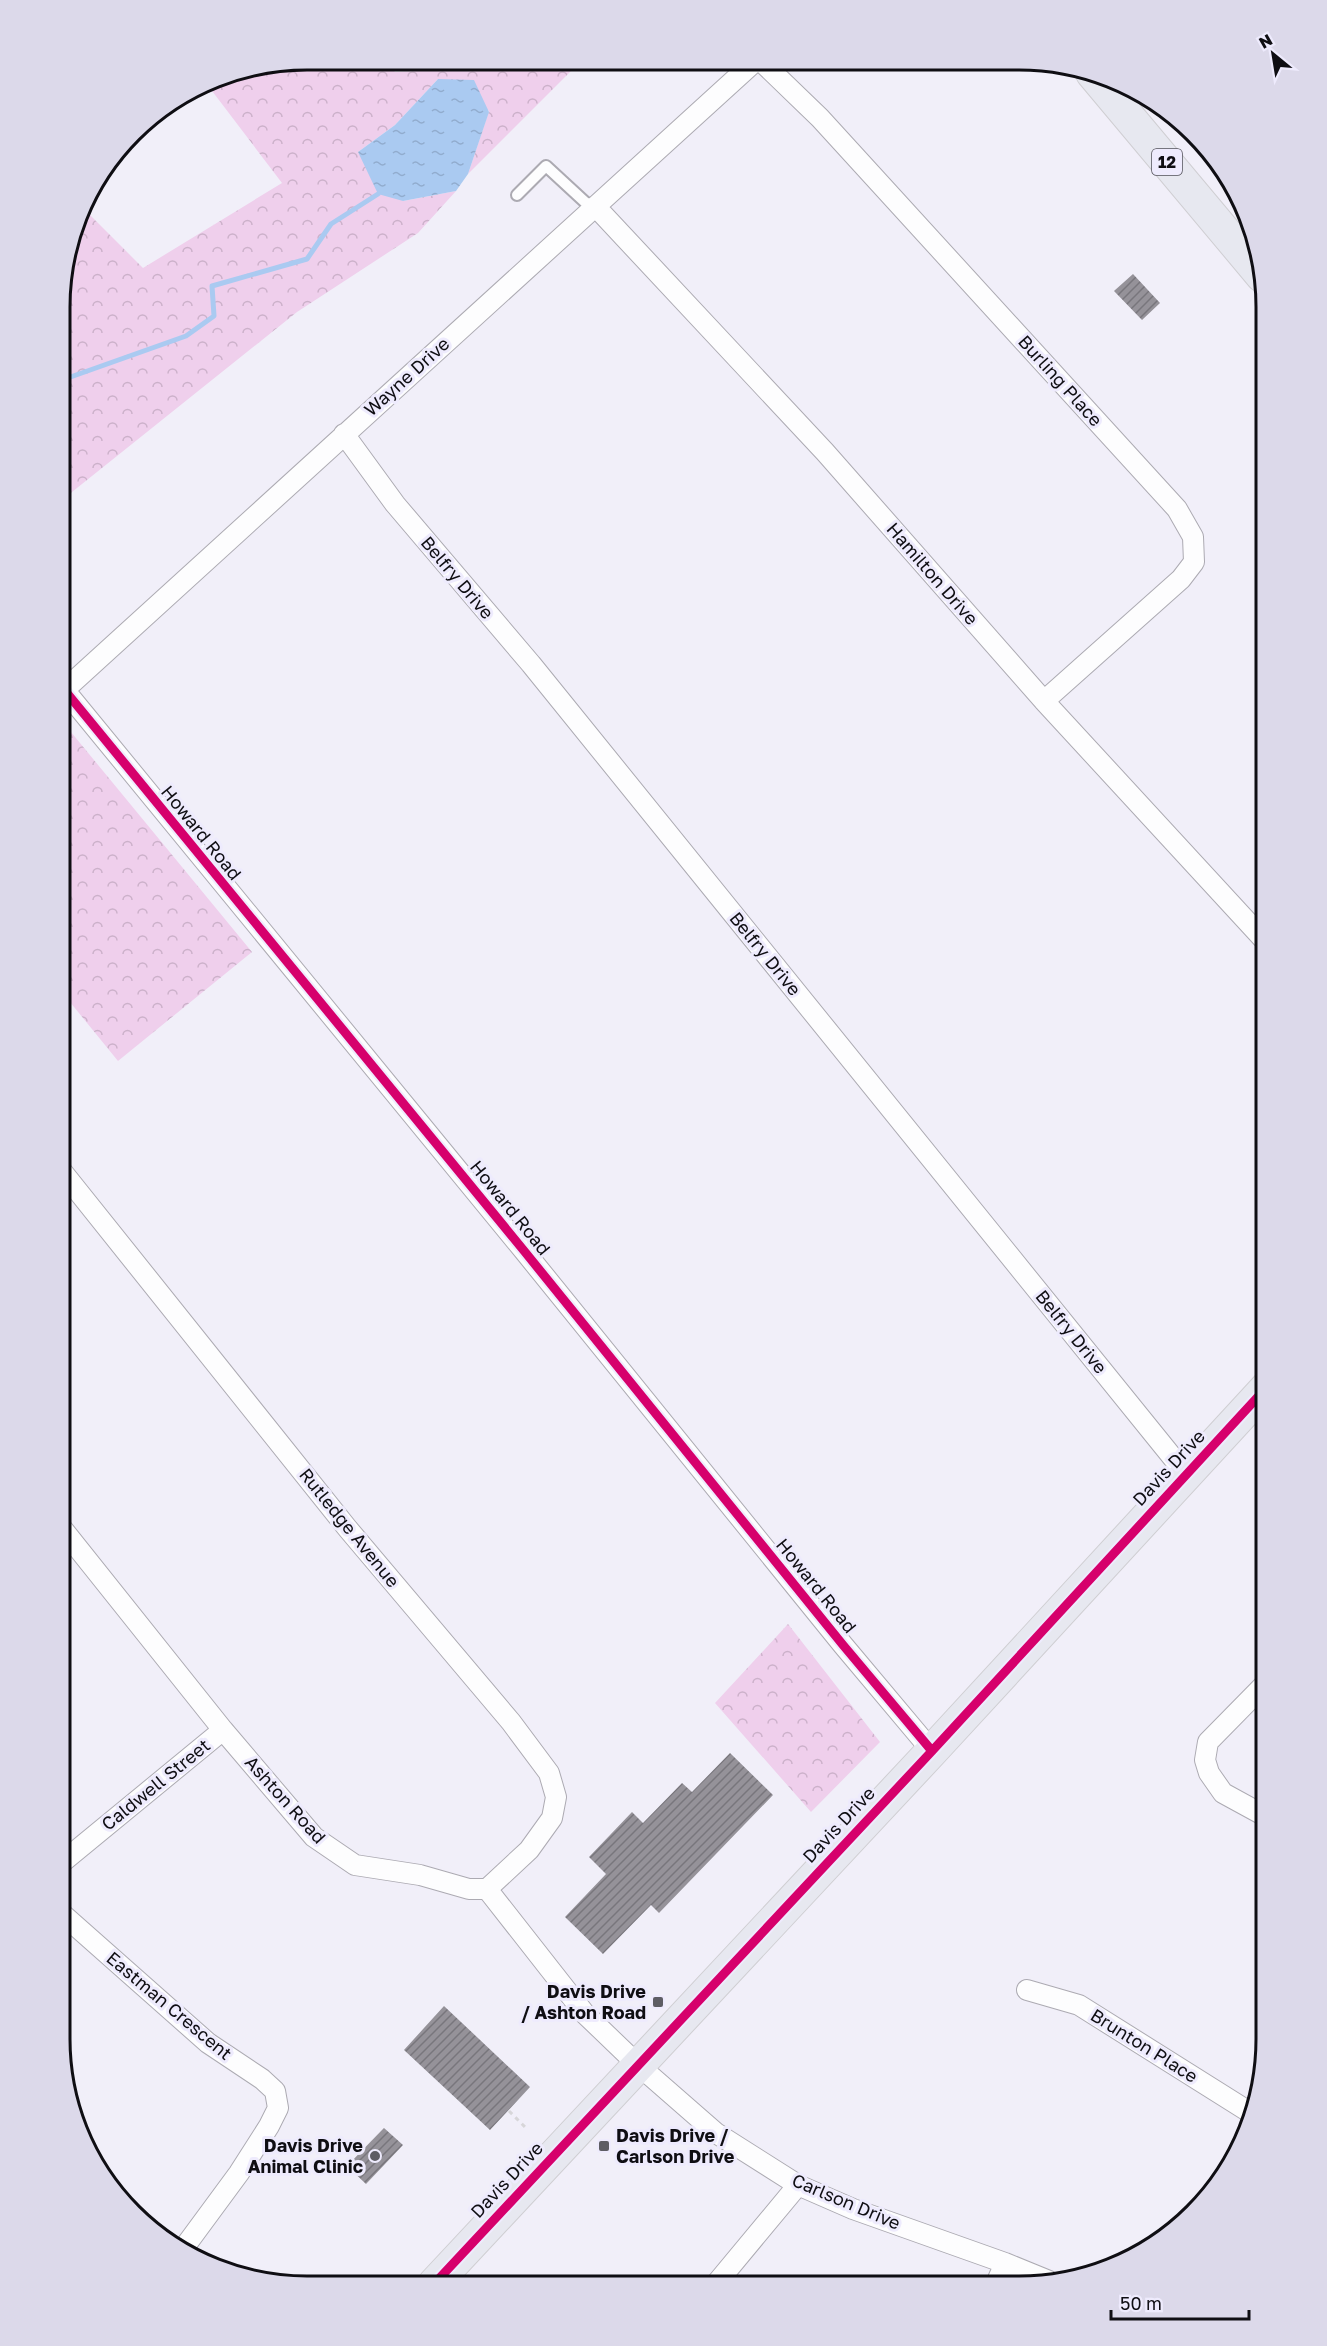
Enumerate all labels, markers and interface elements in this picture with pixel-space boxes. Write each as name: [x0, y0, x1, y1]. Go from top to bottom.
north arrow: [1243, 24, 1303, 84]
text: N: [1255, 29, 1276, 53]
road number: 12: [1152, 149, 1182, 175]
street label: Burling Place: [1014, 330, 1107, 430]
street label: Wayne Drive: [359, 332, 453, 420]
street label: Hamilton Drive: [882, 518, 983, 629]
street label: Belfry Drive: [417, 532, 499, 623]
street label: Howard Road: [157, 781, 247, 884]
street label: Belfry Drive: [725, 907, 806, 1000]
street label: Howard Road: [466, 1156, 556, 1259]
street label: Belfry Drive: [1031, 1285, 1112, 1378]
street label: Davis Drive: [1127, 1425, 1209, 1510]
street label: Rutledge Avenue: [295, 1463, 404, 1591]
street label: Howard Road: [772, 1534, 862, 1637]
street label: Caldwell Street: [97, 1734, 214, 1835]
street label: Ashton Road: [241, 1751, 331, 1848]
street label: Davis Drive: [797, 1782, 879, 1867]
street label: Eastman Crescent: [103, 1946, 237, 2064]
place label: Davis Drive / Ashton Road: [521, 1980, 646, 2023]
marker: Davis Drive / Ashton Road: [651, 1995, 665, 2009]
street label: Brunton Place: [1087, 2003, 1202, 2087]
place label: Davis Drive / Carlson Drive: [616, 2124, 735, 2167]
place label: Davis Drive Animal Clinic: [248, 2134, 363, 2177]
street label: Davis Drive: [465, 2137, 547, 2222]
marker: Davis Drive / Carlson Drive: [597, 2139, 611, 2153]
marker: Davis Drive Animal Clinic: [368, 2149, 382, 2163]
street label: Carlson Drive: [789, 2168, 904, 2234]
scale bar: [1111, 2283, 1249, 2321]
text: 50 m: [1120, 2292, 1162, 2314]

